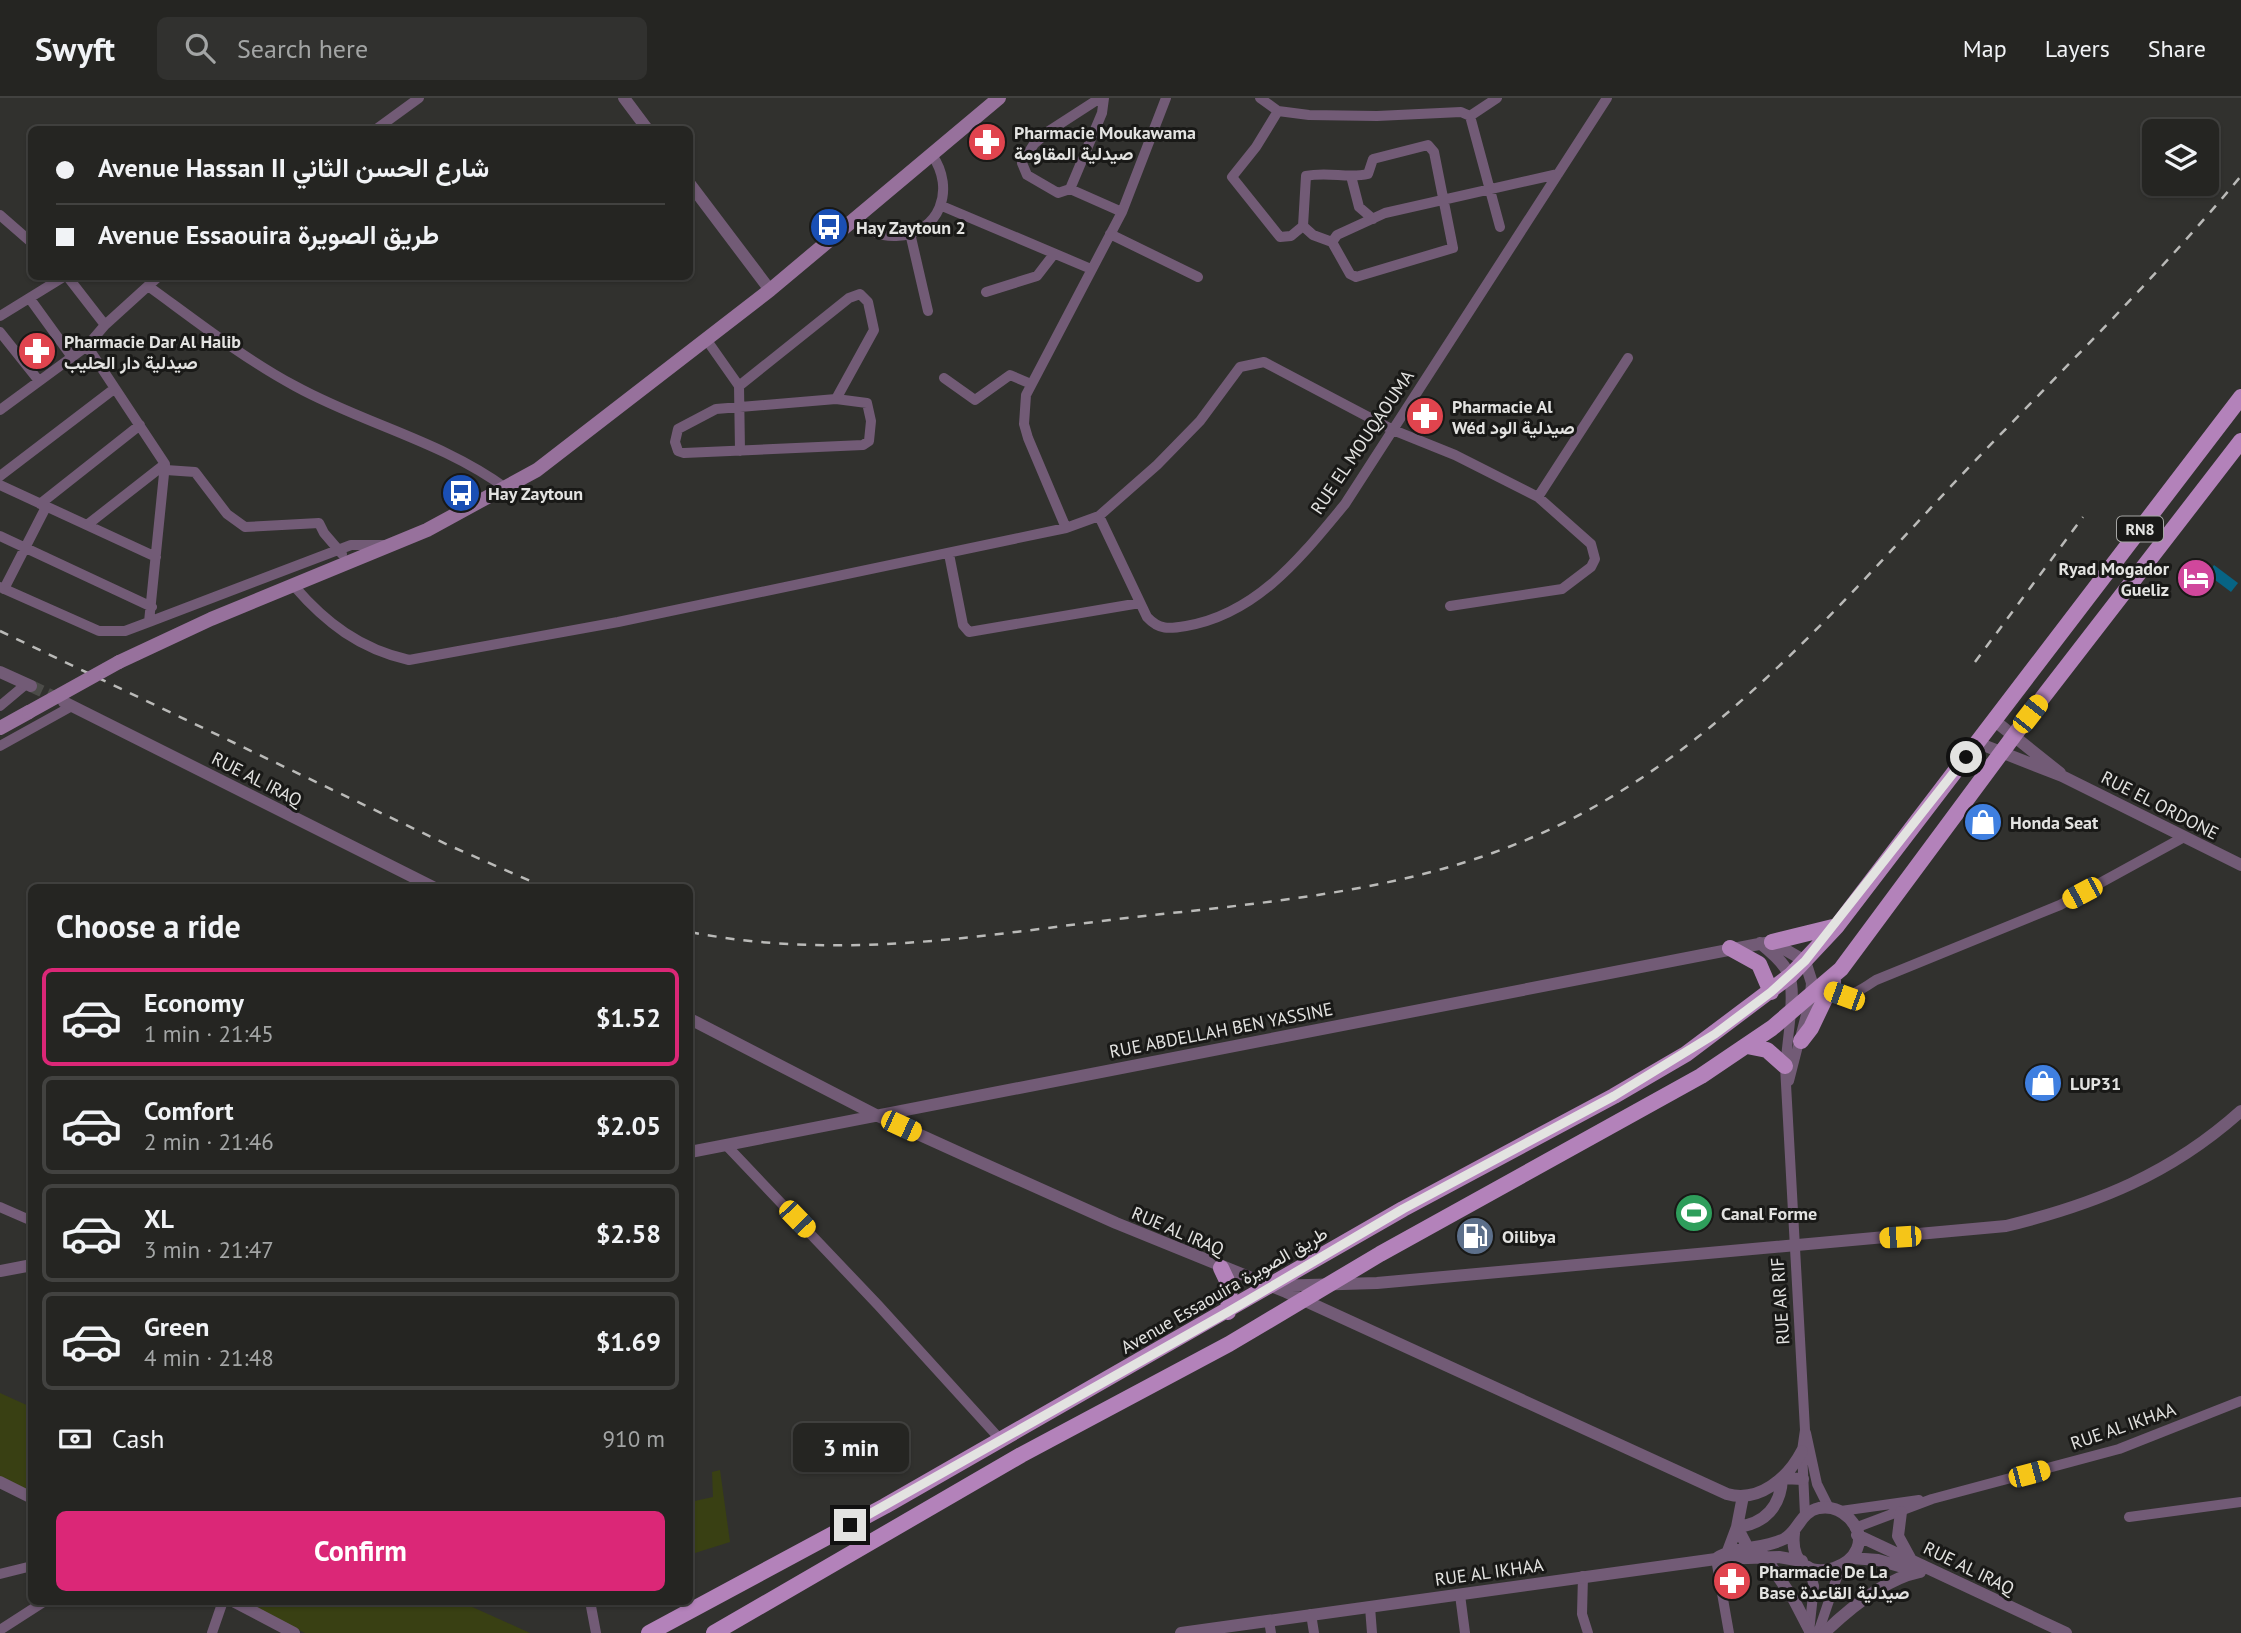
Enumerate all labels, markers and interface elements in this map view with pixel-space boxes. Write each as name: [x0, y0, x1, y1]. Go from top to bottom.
search box: [157, 17, 647, 80]
text: Swyft: [35, 27, 115, 70]
icon: search: [181, 29, 219, 67]
text: Search here: [237, 32, 368, 65]
text: Map: [1963, 33, 2007, 64]
text: Layers: [2045, 33, 2110, 64]
text: Share: [2148, 33, 2206, 64]
map controls: [2142, 119, 2219, 196]
button: layers: [2142, 119, 2219, 196]
pharmacy icon: Pharmacie Moukawama صيدلية المقاومة: [966, 121, 1008, 163]
place label: Pharmacie Moukawama صيدلية المقاومة: [1014, 121, 1196, 165]
text: Avenue Hassan II شارع الحسن الثاني: [98, 151, 489, 184]
bus stop icon: Hay Zaytoun 2: [808, 206, 850, 248]
place label: Hay Zaytoun 2: [856, 216, 966, 239]
text: Avenue Essaouira طريق الصويرة: [98, 218, 439, 251]
pharmacy icon: Pharmacie Dar Al Halib صيدلية دار الحليب: [16, 330, 58, 372]
place label: Pharmacie Dar Al Halib صيدلية دار الحليب: [64, 330, 241, 374]
street label: RUE EL MOUQAOUMA: [1305, 365, 1419, 518]
pharmacy icon: Pharmacie Al Wéd صيدلية الود: [1404, 395, 1446, 437]
place label: Pharmacie Al Wéd صيدلية الود: [1452, 395, 1575, 439]
bus stop icon: Hay Zaytoun: [440, 472, 482, 514]
place label: Hay Zaytoun: [488, 482, 583, 505]
road number: RN8: [2117, 516, 2163, 542]
place label: Ryad Mogador Gueliz: [2058, 557, 2170, 601]
hotel icon: Ryad Mogador Gueliz: [2175, 557, 2217, 599]
car: [2009, 691, 2052, 737]
route start: [1950, 741, 1982, 773]
street label: RUE AL IRAQ: [208, 746, 307, 812]
street label: RUE EL ORDONE: [2097, 766, 2223, 844]
shop icon: Honda Seat: [1962, 801, 2004, 843]
place label: Honda Seat: [2010, 811, 2099, 834]
car: [2059, 874, 2106, 912]
text: Choose a ride: [56, 905, 241, 947]
car: [1821, 979, 1868, 1013]
icon: car: [60, 986, 123, 1049]
text: Economy: [144, 986, 244, 1019]
street label: RUE ABDELLAH BEN YASSINE: [1107, 997, 1335, 1063]
text: $1.52: [596, 1001, 661, 1034]
text: 1 min · 21:45: [144, 1019, 274, 1048]
shop icon: LUP31: [2022, 1062, 2064, 1104]
place label: LUP31: [2070, 1072, 2121, 1095]
icon: car: [60, 1094, 123, 1157]
text: Comfort: [144, 1094, 234, 1127]
car: [878, 1108, 925, 1144]
text: $2.05: [596, 1109, 661, 1142]
text: 2 min · 21:46: [144, 1127, 274, 1156]
sports icon: Canal Forme: [1673, 1192, 1715, 1234]
car: [775, 1197, 820, 1241]
street label: RUE AL IRAQ: [1128, 1201, 1228, 1261]
icon: car: [60, 1202, 123, 1265]
text: XL: [144, 1202, 174, 1235]
place label: Canal Forme: [1721, 1202, 1817, 1225]
fuel station icon: Oilibya: [1454, 1215, 1496, 1257]
text: $2.58: [596, 1217, 661, 1250]
street label: Avenue Essaouira طريق الصويرة: [1117, 1221, 1331, 1359]
place label: Oilibya: [1502, 1225, 1556, 1248]
car: [1879, 1225, 1922, 1249]
text: 3 min · 21:47: [144, 1235, 274, 1264]
street label: RUE AR RIF: [1765, 1256, 1795, 1346]
icon: car: [60, 1310, 123, 1373]
text: Green: [144, 1310, 209, 1343]
text: $1.69: [596, 1325, 661, 1358]
text: 4 min · 21:48: [144, 1343, 274, 1372]
street label: RUE AL IKHAA: [2067, 1397, 2179, 1455]
icon: cash: [56, 1420, 94, 1458]
text: Cash: [112, 1422, 164, 1455]
text: 910 m: [603, 1424, 665, 1453]
callout: 3 min: [792, 1424, 908, 1472]
text: 3 min: [823, 1433, 879, 1462]
car: [2006, 1458, 2053, 1490]
route end: [834, 1509, 866, 1541]
button: Confirm: [56, 1511, 665, 1591]
street label: RUE AL IRAQ: [1920, 1536, 2019, 1600]
street label: RUE AL IKHAA: [1433, 1553, 1545, 1591]
pharmacy icon: Pharmacie De La Base صيدلية القاعدة: [1711, 1560, 1753, 1602]
place label: Pharmacie De La Base صيدلية القاعدة: [1759, 1560, 1910, 1604]

